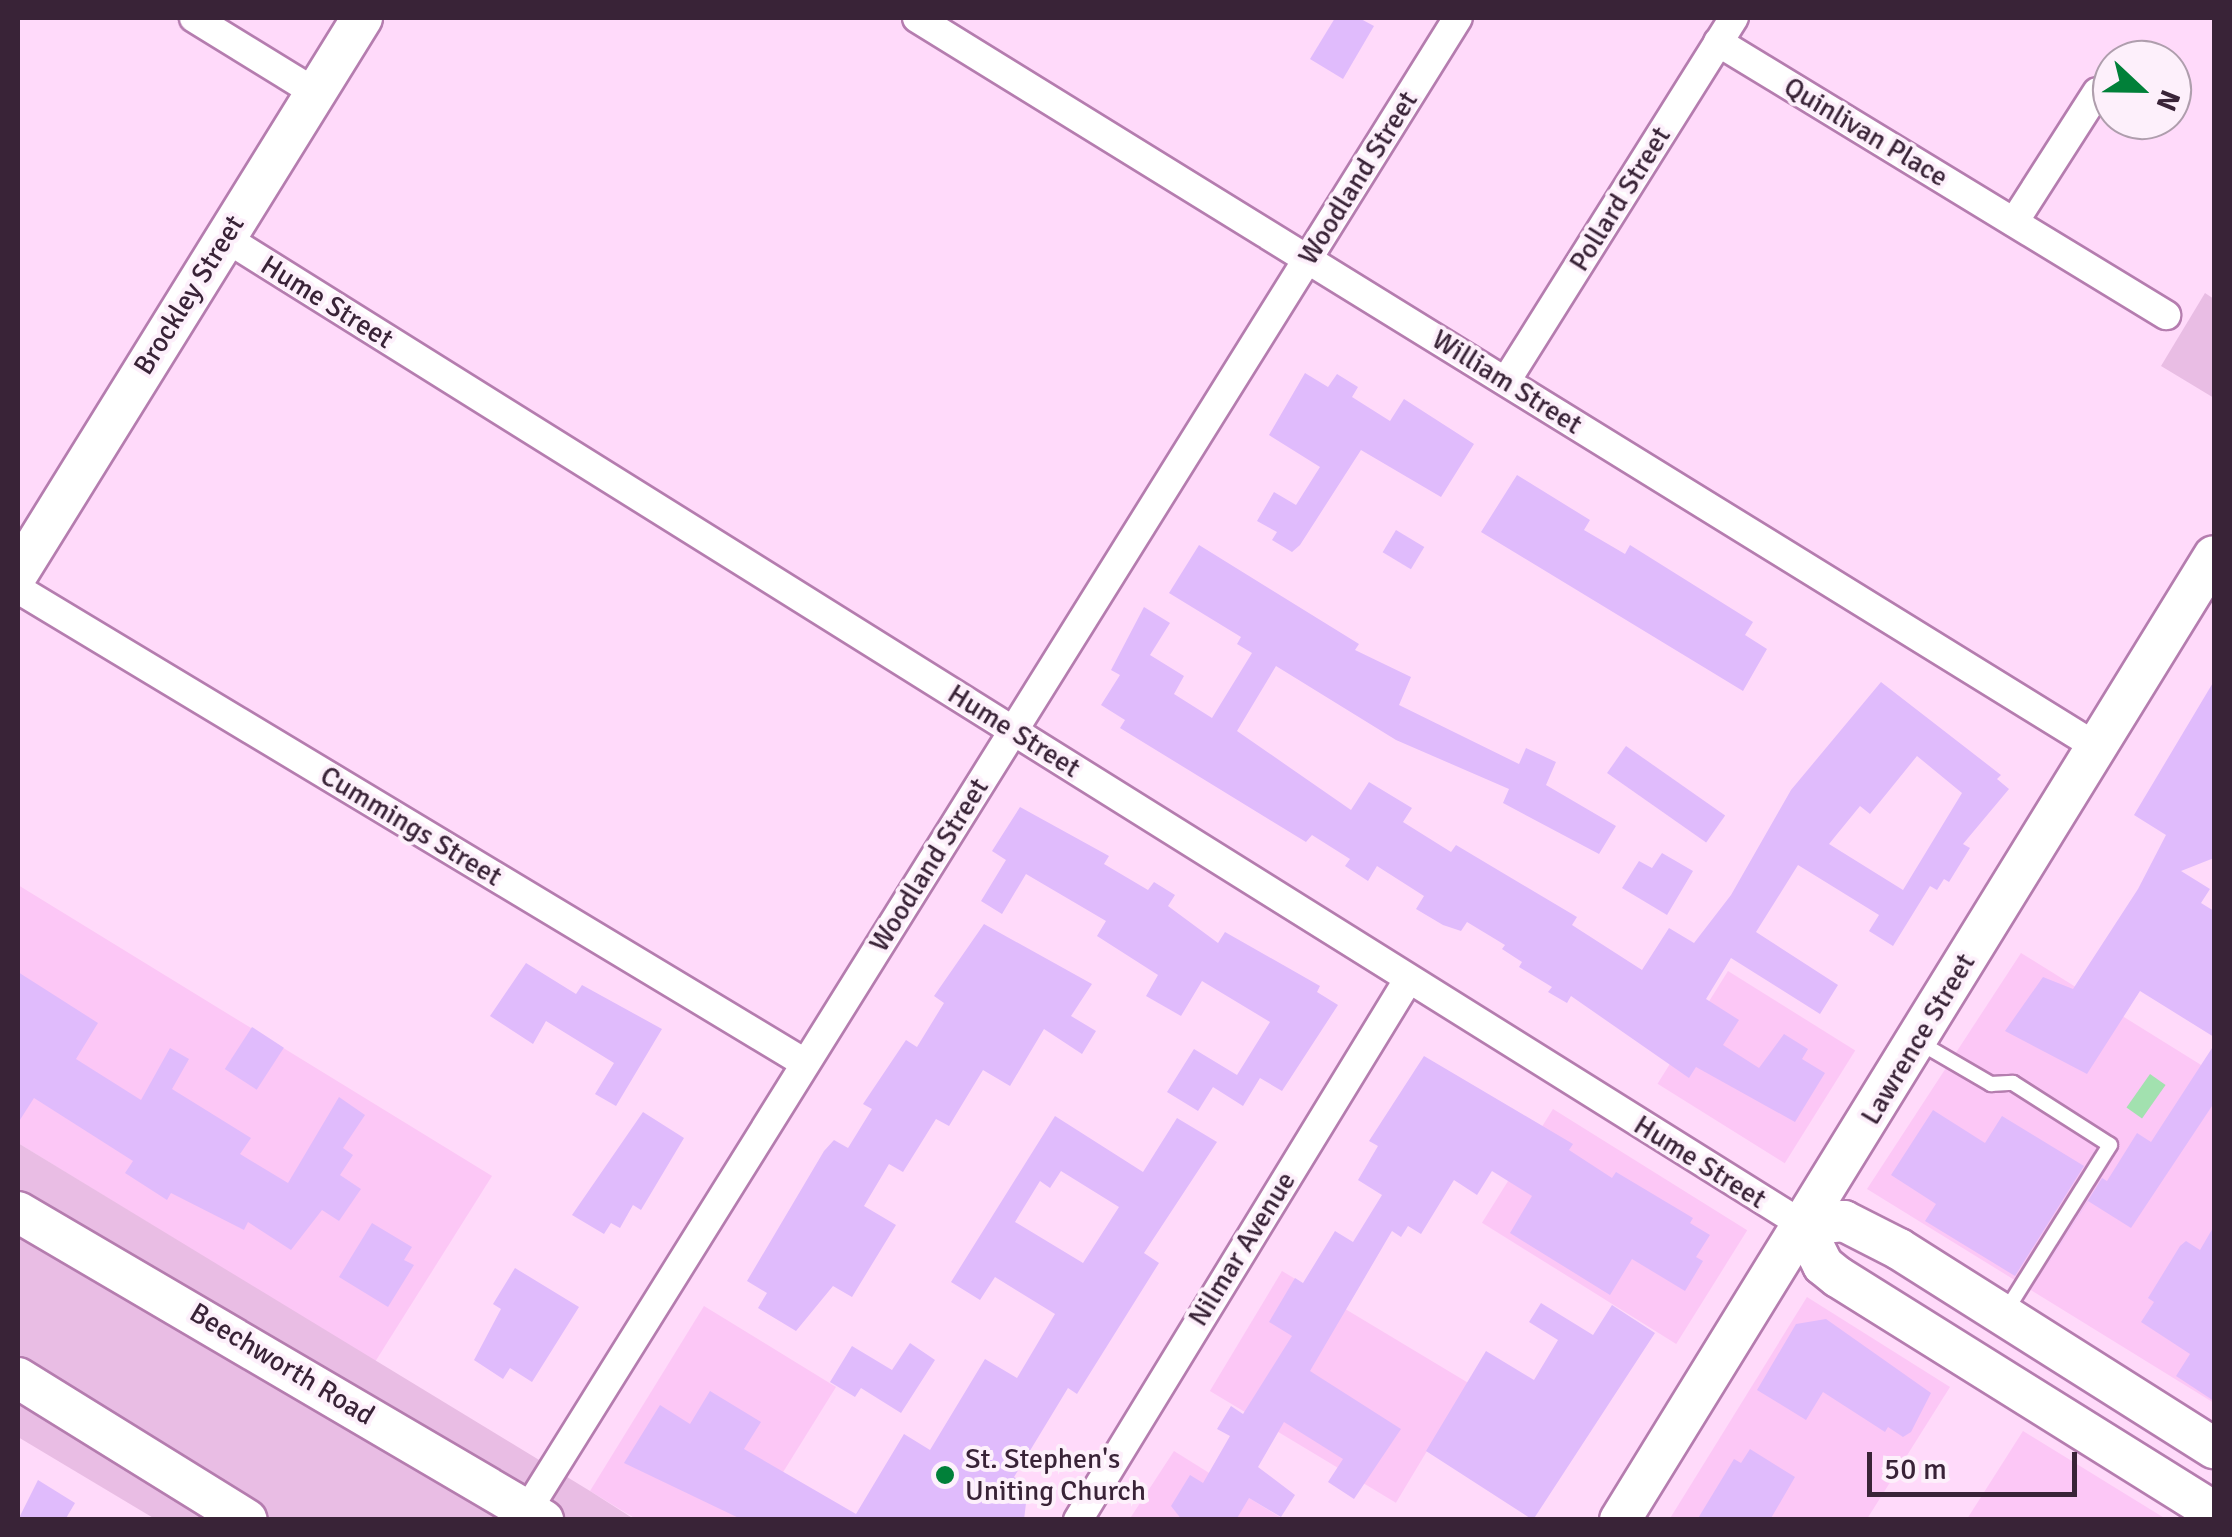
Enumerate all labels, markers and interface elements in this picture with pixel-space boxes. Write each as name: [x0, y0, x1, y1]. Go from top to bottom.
north arrow: [2092, 40, 2192, 140]
street label: Quinlivan Place: [1778, 70, 1954, 194]
street label: Woodland Street: [1291, 85, 1425, 271]
text: N: [2149, 85, 2187, 116]
street label: Pollard Street: [1562, 121, 1678, 277]
street label: Brockley Street: [127, 209, 251, 381]
street label: Hume Street: [255, 248, 399, 356]
street label: William Street: [1426, 323, 1588, 441]
street label: Hume Street: [942, 677, 1086, 785]
street label: Cummings Street: [314, 759, 508, 893]
street label: Woodland Street: [862, 772, 996, 958]
street label: Lawrence Street: [1854, 947, 1982, 1131]
street label: Hume Street: [1628, 1108, 1772, 1216]
street label: Nilmar Avenue: [1181, 1166, 1303, 1332]
street label: Beechworth Road: [184, 1296, 380, 1432]
scale bar: [1872, 1432, 2082, 1494]
place label: St. Stephen's Uniting Church: [965, 1442, 1146, 1508]
text: 50 m: [1884, 1451, 1947, 1488]
marker: St. Stephen's Uniting Church: [934, 1464, 956, 1486]

